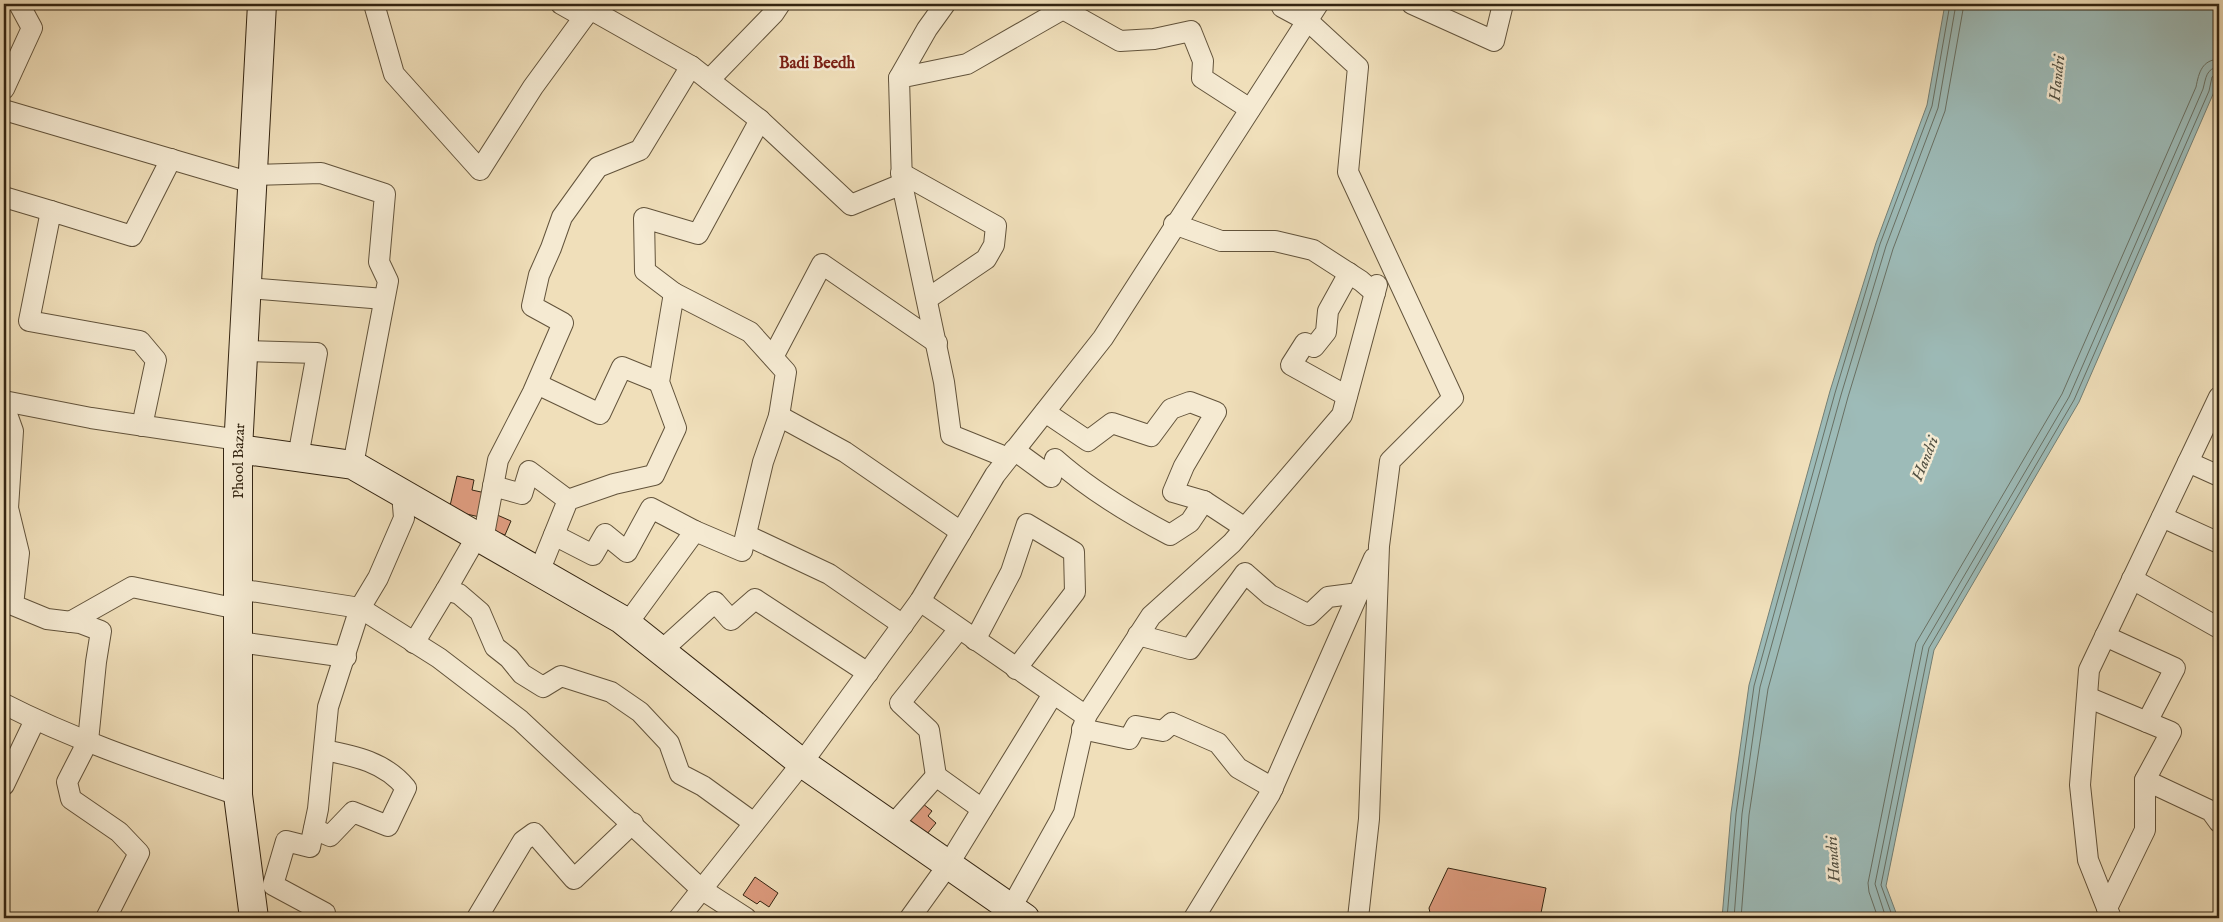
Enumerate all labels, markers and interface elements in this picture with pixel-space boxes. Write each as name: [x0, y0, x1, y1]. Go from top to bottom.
water label: Handri: [2046, 53, 2070, 103]
district label: Badi Beedh: [779, 54, 856, 74]
street label: Phool Bazar: [229, 422, 249, 499]
water label: Handri: [1908, 433, 1944, 485]
water label: Handri: [1822, 834, 1846, 884]

